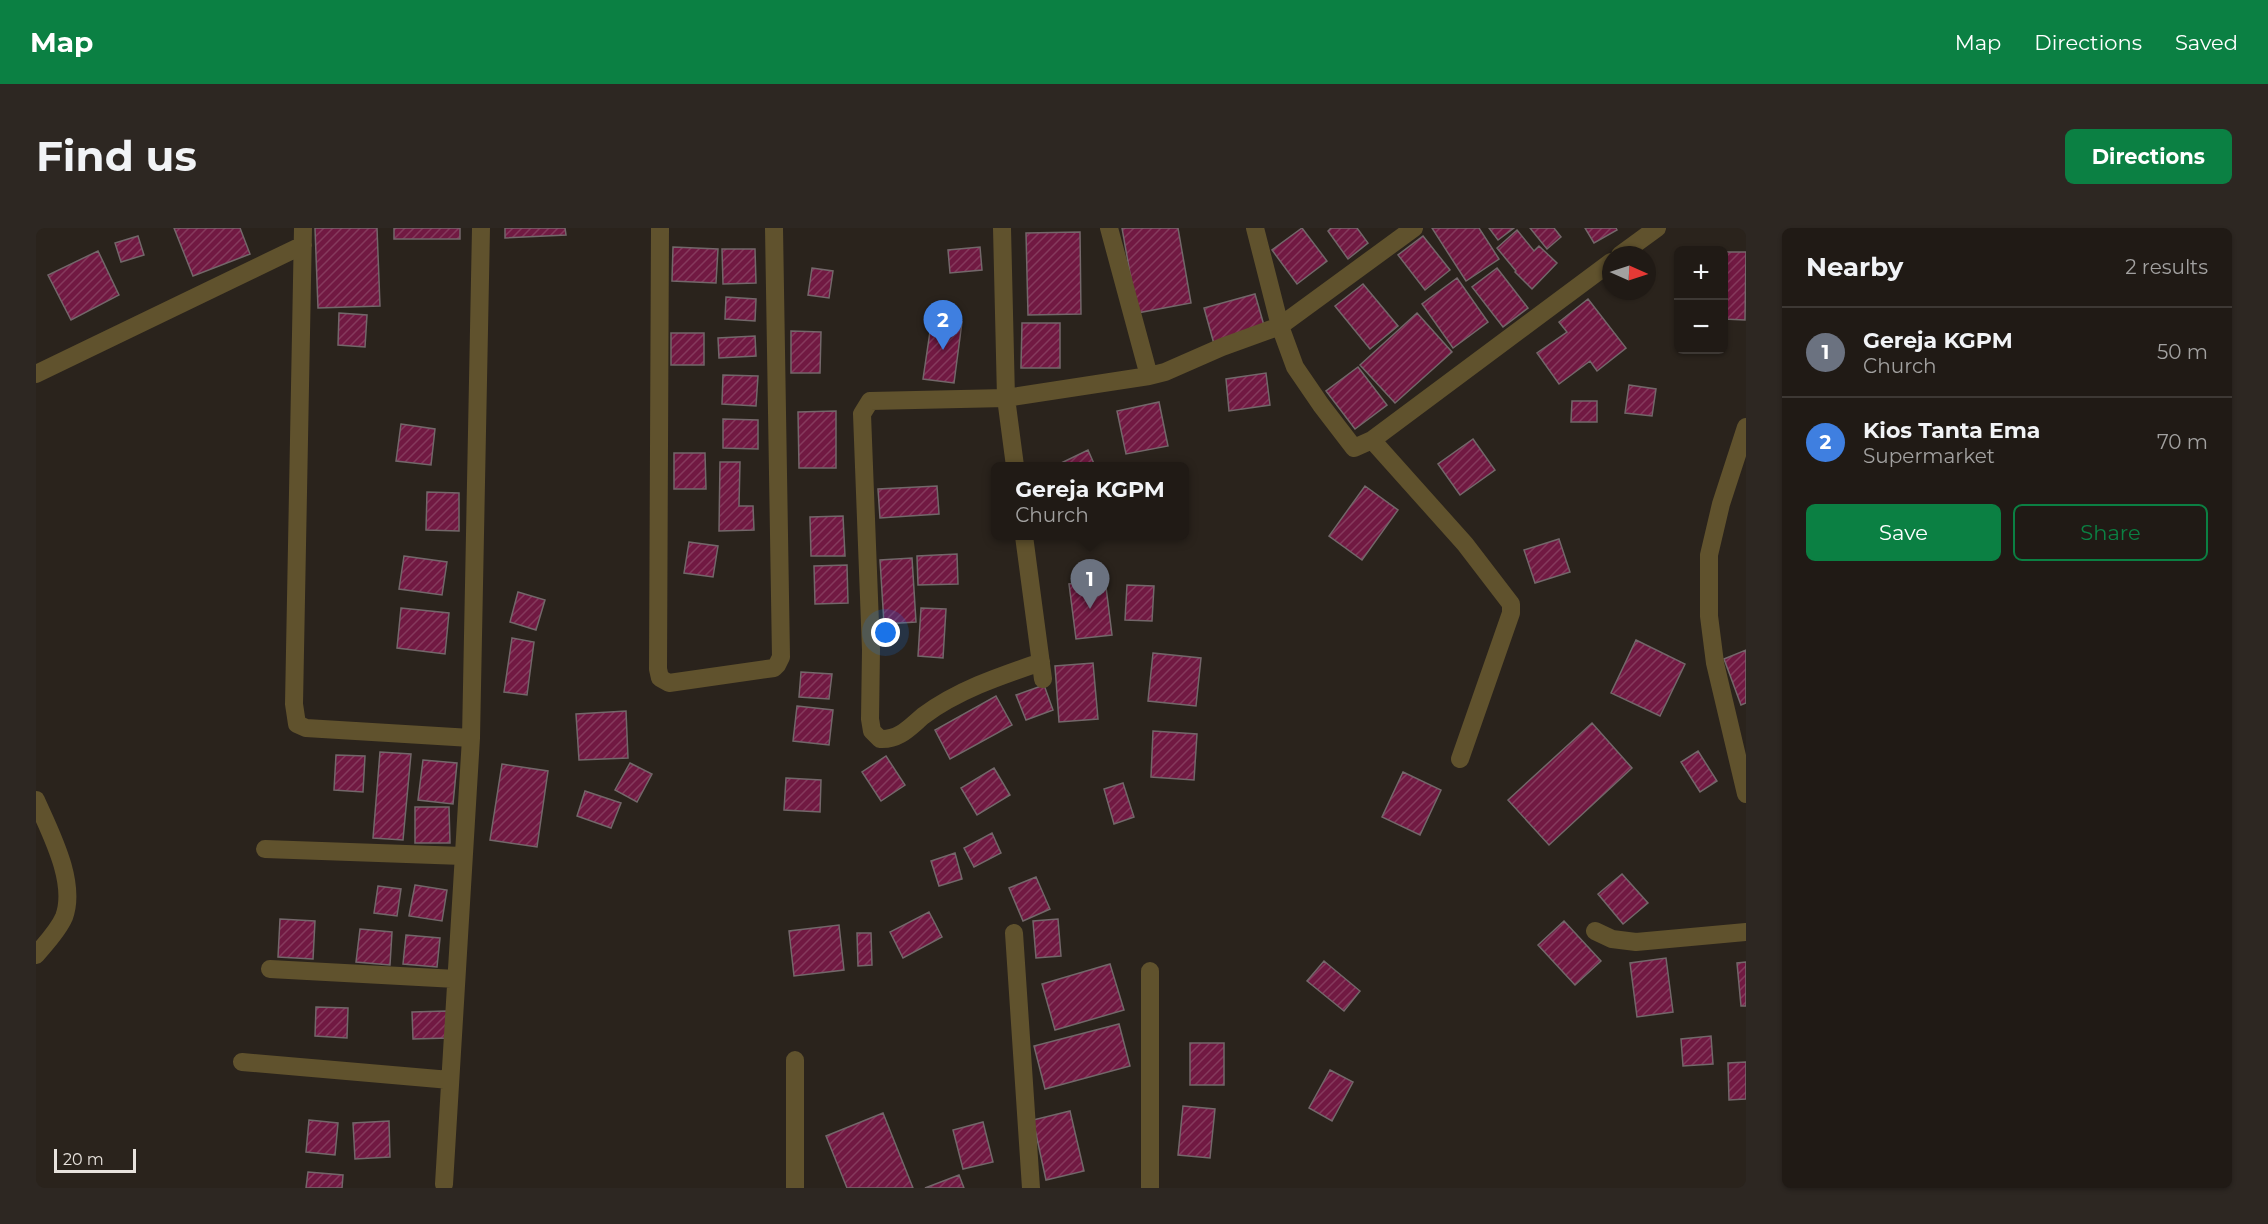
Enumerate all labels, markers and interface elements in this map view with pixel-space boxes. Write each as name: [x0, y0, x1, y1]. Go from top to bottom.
text: Map: [30, 25, 93, 59]
text: Map: [1955, 30, 2001, 55]
text: Directions: [2034, 30, 2142, 55]
text: Saved: [2175, 30, 2238, 55]
button: Directions: [2065, 129, 2232, 184]
text: Find us: [36, 130, 197, 182]
north arrow: [1602, 246, 1656, 300]
map controls: [1674, 246, 1728, 354]
button: +: [1674, 246, 1728, 300]
text: Nearby: [1806, 251, 1903, 283]
text: 2 results: [2125, 255, 2208, 279]
pin: 2: [924, 300, 962, 350]
button: −: [1674, 300, 1728, 354]
text: Gereja KGPM: [1863, 327, 2013, 354]
text: 1: [1822, 340, 1829, 364]
text: 50 m: [2157, 340, 2208, 364]
text: Church: [1863, 354, 1937, 378]
text: Kios Tanta Ema: [1863, 417, 2040, 444]
text: 2: [1820, 430, 1831, 454]
text: 70 m: [2157, 430, 2208, 454]
text: Supermarket: [1863, 444, 1995, 468]
popup: [991, 462, 1189, 540]
text: Gereja KGPM: [1015, 476, 1165, 503]
text: Church: [1015, 503, 1089, 527]
button: Save: [1806, 504, 2001, 561]
button: Share: [2013, 504, 2208, 561]
pin: 1: [1070, 560, 1110, 609]
your location: [871, 618, 900, 647]
scale bar: [54, 1146, 136, 1174]
text: 20 m: [63, 1150, 104, 1169]

